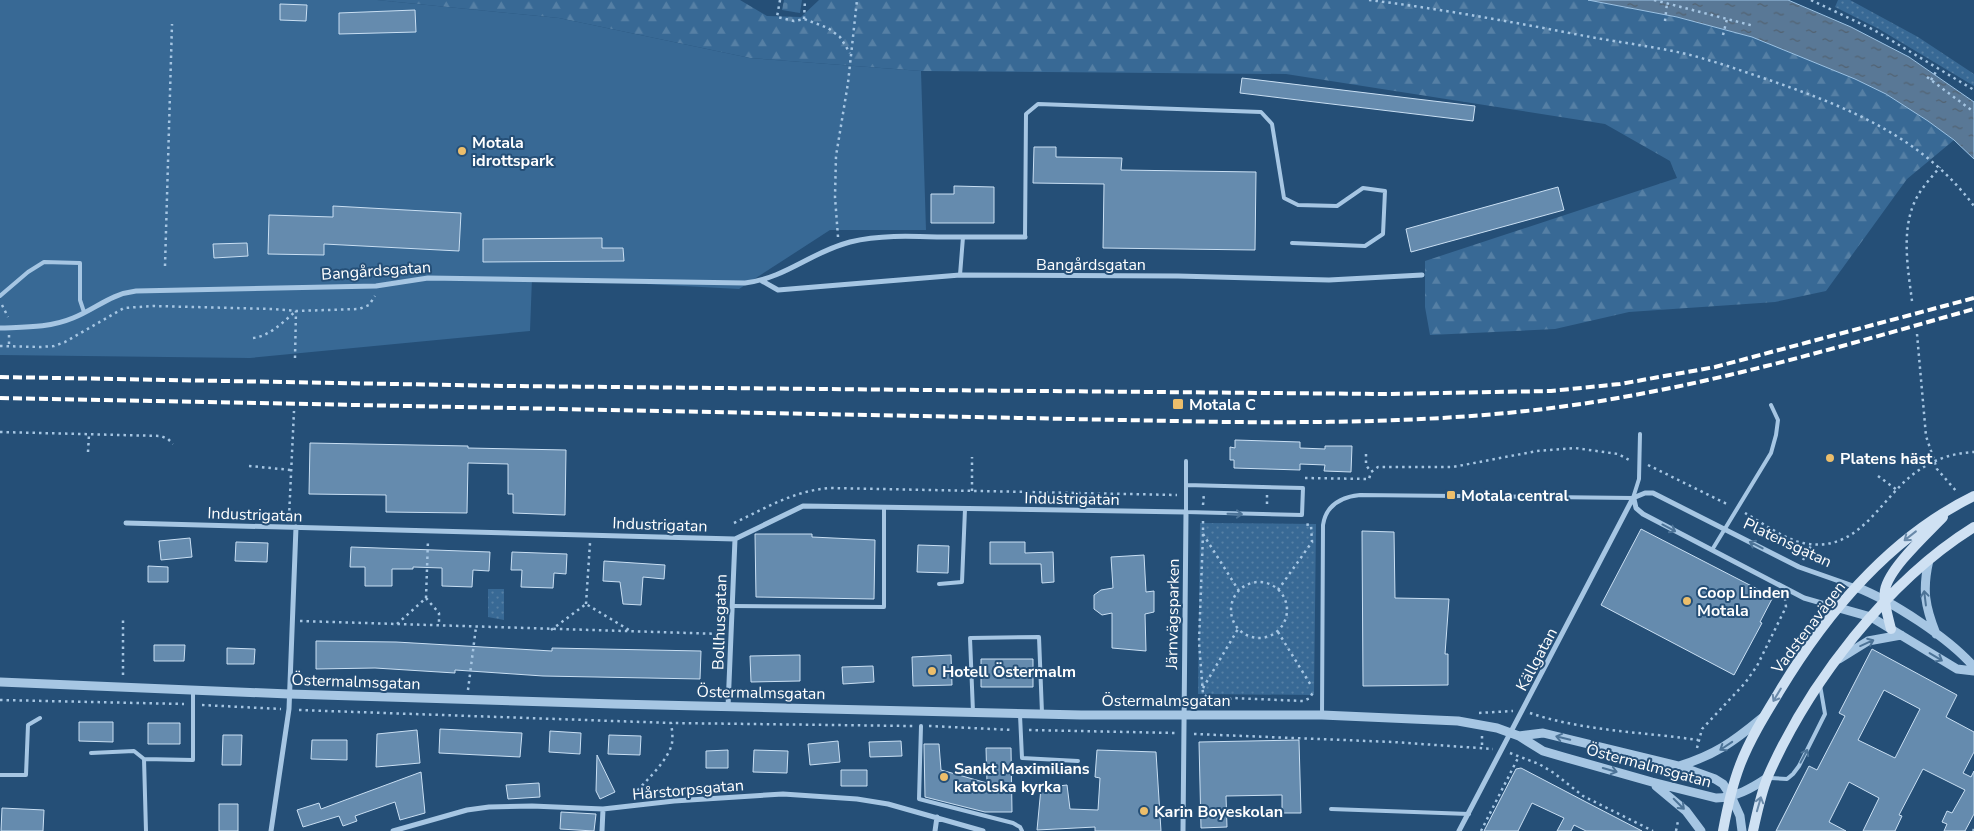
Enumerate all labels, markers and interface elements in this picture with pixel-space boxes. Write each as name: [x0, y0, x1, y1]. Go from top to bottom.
place label: Motala idrottspark: [472, 132, 554, 172]
marker: Motala idrottspark: [456, 145, 468, 157]
street label: Bangårdsgatan: [1036, 254, 1146, 276]
street label: Bangårdsgatan: [320, 256, 432, 286]
place label: Motala C: [1189, 394, 1256, 416]
marker: Motala C: [1171, 397, 1185, 411]
place label: Platens häst: [1840, 448, 1933, 470]
marker: Platens häst: [1824, 452, 1836, 464]
place label: Motala central: [1461, 485, 1569, 507]
street label: Industrigatan: [1024, 487, 1120, 511]
marker: Motala central: [1445, 489, 1457, 501]
street label: Industrigatan: [207, 502, 303, 528]
one-way arrow: [1226, 509, 1242, 518]
street label: Industrigatan: [612, 512, 708, 538]
street label: Platensgatan: [1740, 513, 1835, 573]
one-way arrow: [1662, 523, 1677, 533]
one-way arrow: [1903, 531, 1917, 541]
one-way arrow: [1748, 540, 1763, 550]
street label: Järnvägsparken: [1161, 558, 1185, 671]
street label: Bollhusgatan: [707, 574, 733, 670]
street label: Vadstenavägen: [1766, 577, 1851, 679]
place label: Coop Linden Motala: [1697, 582, 1790, 622]
one-way arrow: [1920, 590, 1930, 606]
marker: Coop Linden Motala: [1681, 595, 1693, 607]
street label: Källgatan: [1511, 624, 1563, 695]
one-way arrow: [1859, 637, 1874, 647]
one-way arrow: [1929, 652, 1943, 662]
place label: Hotell Östermalm: [942, 661, 1076, 683]
marker: Hotell Östermalm: [926, 665, 938, 677]
street label: Östermalmsgatan: [291, 669, 421, 695]
street label: Östermalmsgatan: [696, 681, 826, 705]
one-way arrow: [1771, 687, 1781, 701]
street label: Östermalmsgatan: [1102, 690, 1230, 712]
one-way arrow: [1556, 733, 1572, 742]
street label: Östermalmsgatan: [1584, 739, 1714, 793]
one-way arrow: [1719, 741, 1733, 751]
one-way arrow: [1800, 749, 1810, 764]
place label: Sankt Maximilians katolska kyrka: [954, 758, 1090, 798]
one-way arrow: [1601, 766, 1617, 776]
marker: Sankt Maximilians katolska kyrka: [938, 771, 950, 783]
street label: Hårstorpsgatan: [631, 774, 745, 806]
one-way arrow: [1755, 797, 1765, 813]
one-way arrow: [1673, 798, 1685, 810]
place label: Karin Boyeskolan: [1154, 801, 1283, 823]
marker: Karin Boyeskolan: [1138, 805, 1150, 817]

